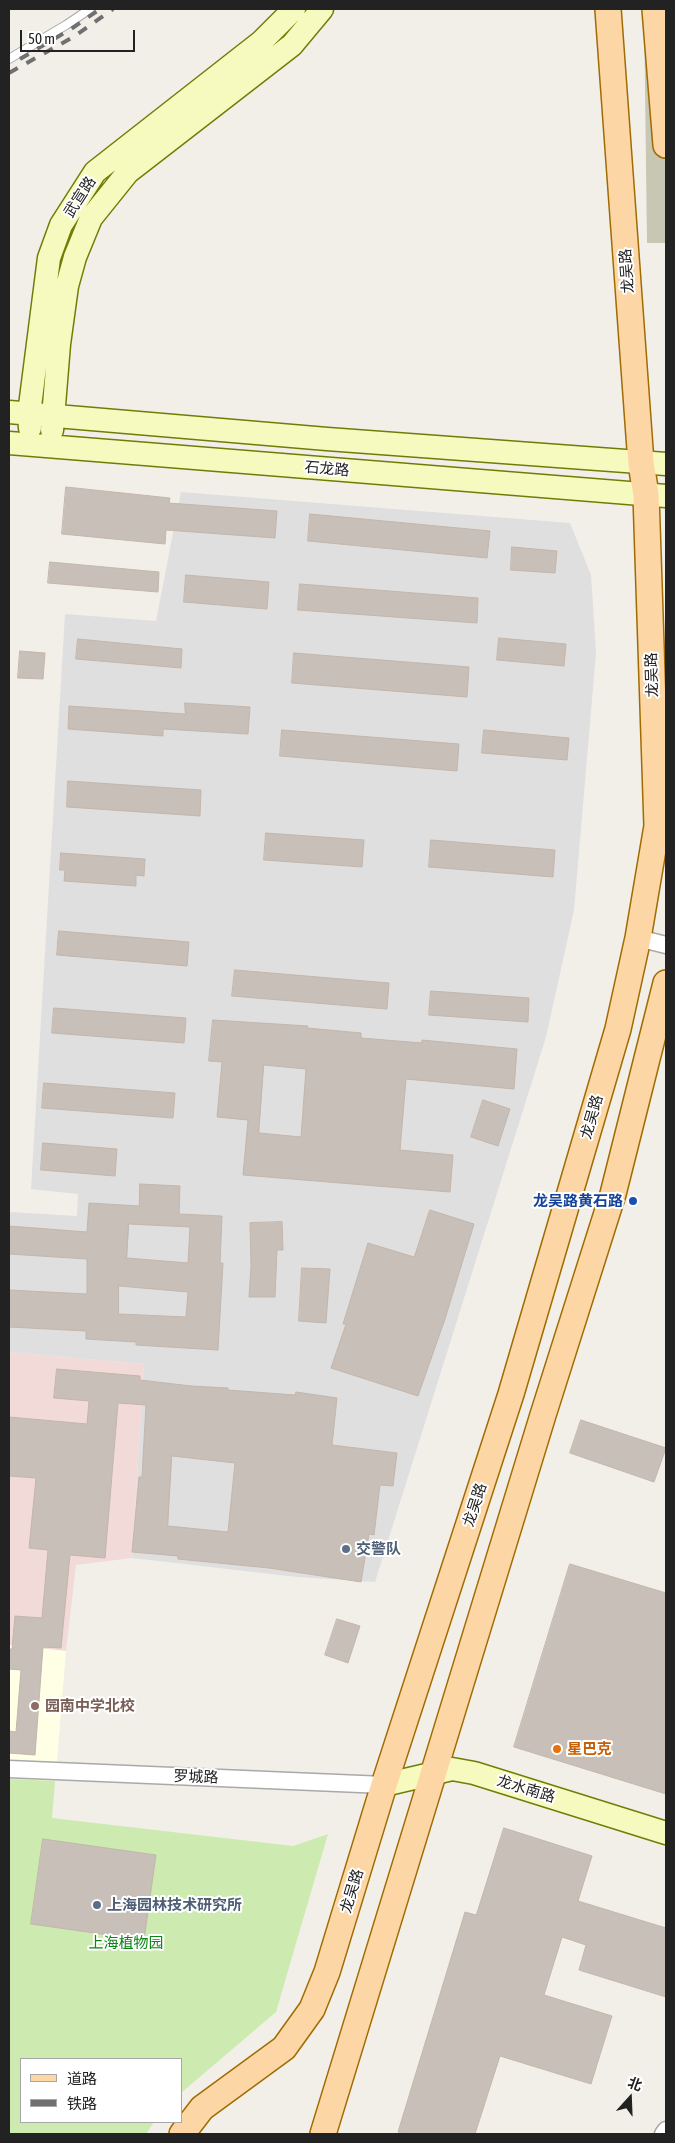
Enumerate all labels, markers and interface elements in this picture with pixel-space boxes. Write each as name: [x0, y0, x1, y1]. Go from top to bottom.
scale bar: [22, 20, 138, 52]
text: 50 m: [28, 30, 55, 47]
street label: 武宣路: [60, 173, 100, 221]
street label: 龙吴路: [616, 248, 638, 294]
street label: 石龙路: [304, 458, 350, 480]
street label: 龙吴路: [642, 652, 662, 698]
street label: 龙吴路: [577, 1093, 607, 1141]
place label: 龙吴路黄石路: [533, 1192, 623, 1210]
marker: 龙吴路黄石路: [627, 1195, 639, 1207]
street label: 龙吴路: [459, 1481, 491, 1529]
place label: 交警队: [356, 1540, 401, 1558]
marker: 交警队: [340, 1543, 352, 1555]
place label: 园南中学北校: [45, 1697, 135, 1715]
marker: 园南中学北校: [29, 1700, 41, 1712]
place label: 星巴克: [567, 1740, 612, 1758]
marker: 星巴克: [551, 1743, 563, 1755]
street label: 罗城路: [173, 1767, 219, 1787]
street label: 龙水南路: [495, 1772, 557, 1806]
street label: 龙吴路: [337, 1867, 367, 1915]
place label: 上海园林技术研究所: [107, 1896, 242, 1914]
marker: 上海园林技术研究所: [91, 1899, 103, 1911]
park label: 上海植物园: [89, 1934, 163, 1952]
legend: [20, 2058, 182, 2123]
text: 道路: [67, 2070, 97, 2087]
north arrow: [605, 2073, 655, 2123]
text: 北: [626, 2074, 644, 2094]
text: 铁路: [67, 2095, 97, 2112]

